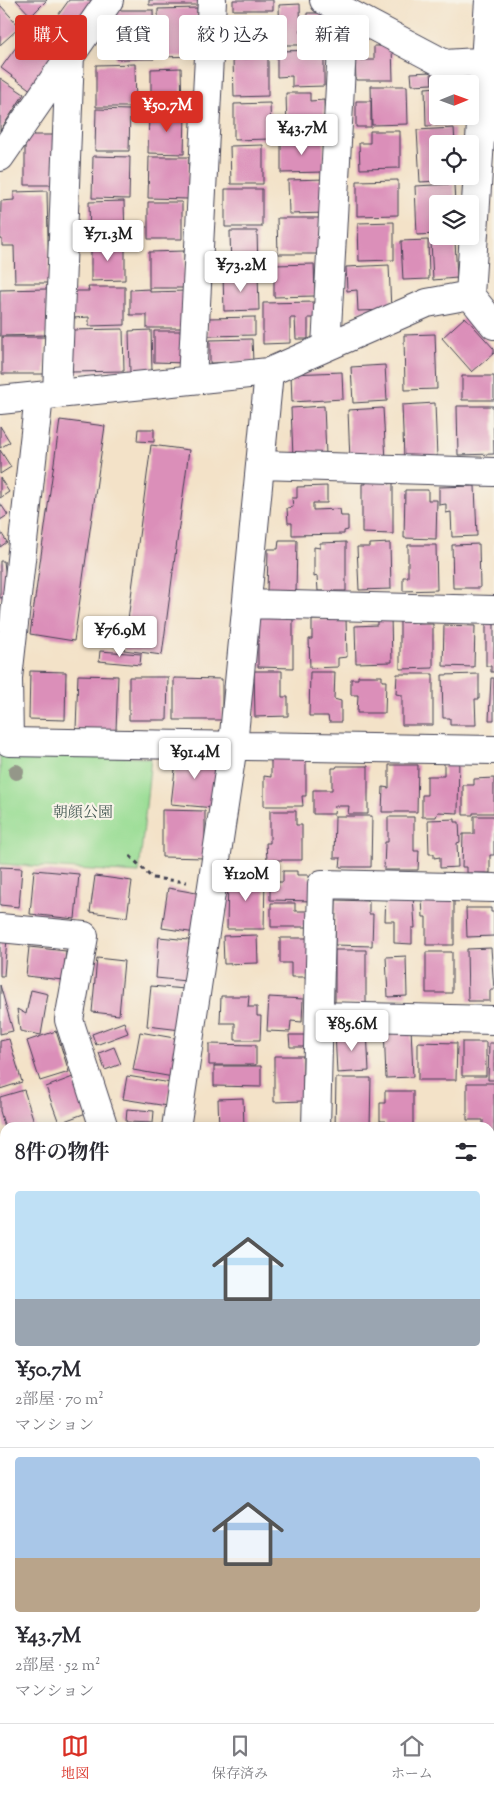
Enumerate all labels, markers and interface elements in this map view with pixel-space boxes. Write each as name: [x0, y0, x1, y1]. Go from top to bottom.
chip: 購入: [15, 15, 87, 60]
chip: 賃貸: [97, 15, 169, 60]
chip: 絞り込み: [179, 15, 287, 60]
chip: 新着: [297, 15, 369, 60]
north arrow: [429, 75, 479, 125]
map controls: [429, 75, 479, 245]
pin: ¥50.7M: [126, 90, 208, 133]
text: ¥50.7M: [142, 95, 192, 118]
pin: ¥43.7M: [261, 114, 343, 156]
text: ¥43.7M: [277, 118, 327, 141]
button: locate: [429, 135, 479, 185]
button: layers: [429, 195, 479, 245]
pin: ¥71.3M: [67, 220, 149, 262]
text: ¥71.3M: [84, 224, 132, 247]
pin: ¥73.2M: [200, 250, 282, 293]
text: ¥73.2M: [215, 255, 267, 278]
pin: ¥76.9M: [79, 616, 161, 658]
text: ¥76.9M: [94, 620, 146, 643]
pin: ¥91.4M: [154, 738, 236, 780]
text: ¥91.4M: [170, 742, 220, 765]
park label: 朝顔公園: [53, 803, 113, 824]
pin: ¥120M: [211, 860, 281, 902]
text: ¥120M: [223, 864, 269, 887]
pin: ¥85.6M: [311, 1010, 393, 1052]
text: ¥85.6M: [327, 1014, 377, 1037]
icon: filters: [452, 1138, 480, 1166]
text: 8件の物件: [15, 1139, 110, 1169]
icon: home: [203, 1224, 293, 1314]
text: ¥50.7M: [15, 1356, 81, 1386]
text: 2部屋 · 70 m²: [15, 1389, 104, 1412]
text: マンション: [15, 1415, 94, 1438]
icon: home: [203, 1489, 293, 1579]
text: ¥43.7M: [15, 1622, 81, 1652]
text: 2部屋 · 52 m²: [15, 1655, 100, 1678]
text: マンション: [15, 1681, 94, 1704]
tab: 地図: [61, 1732, 89, 1785]
tab: 保存済み: [212, 1732, 268, 1785]
tab: ホーム: [391, 1732, 433, 1785]

